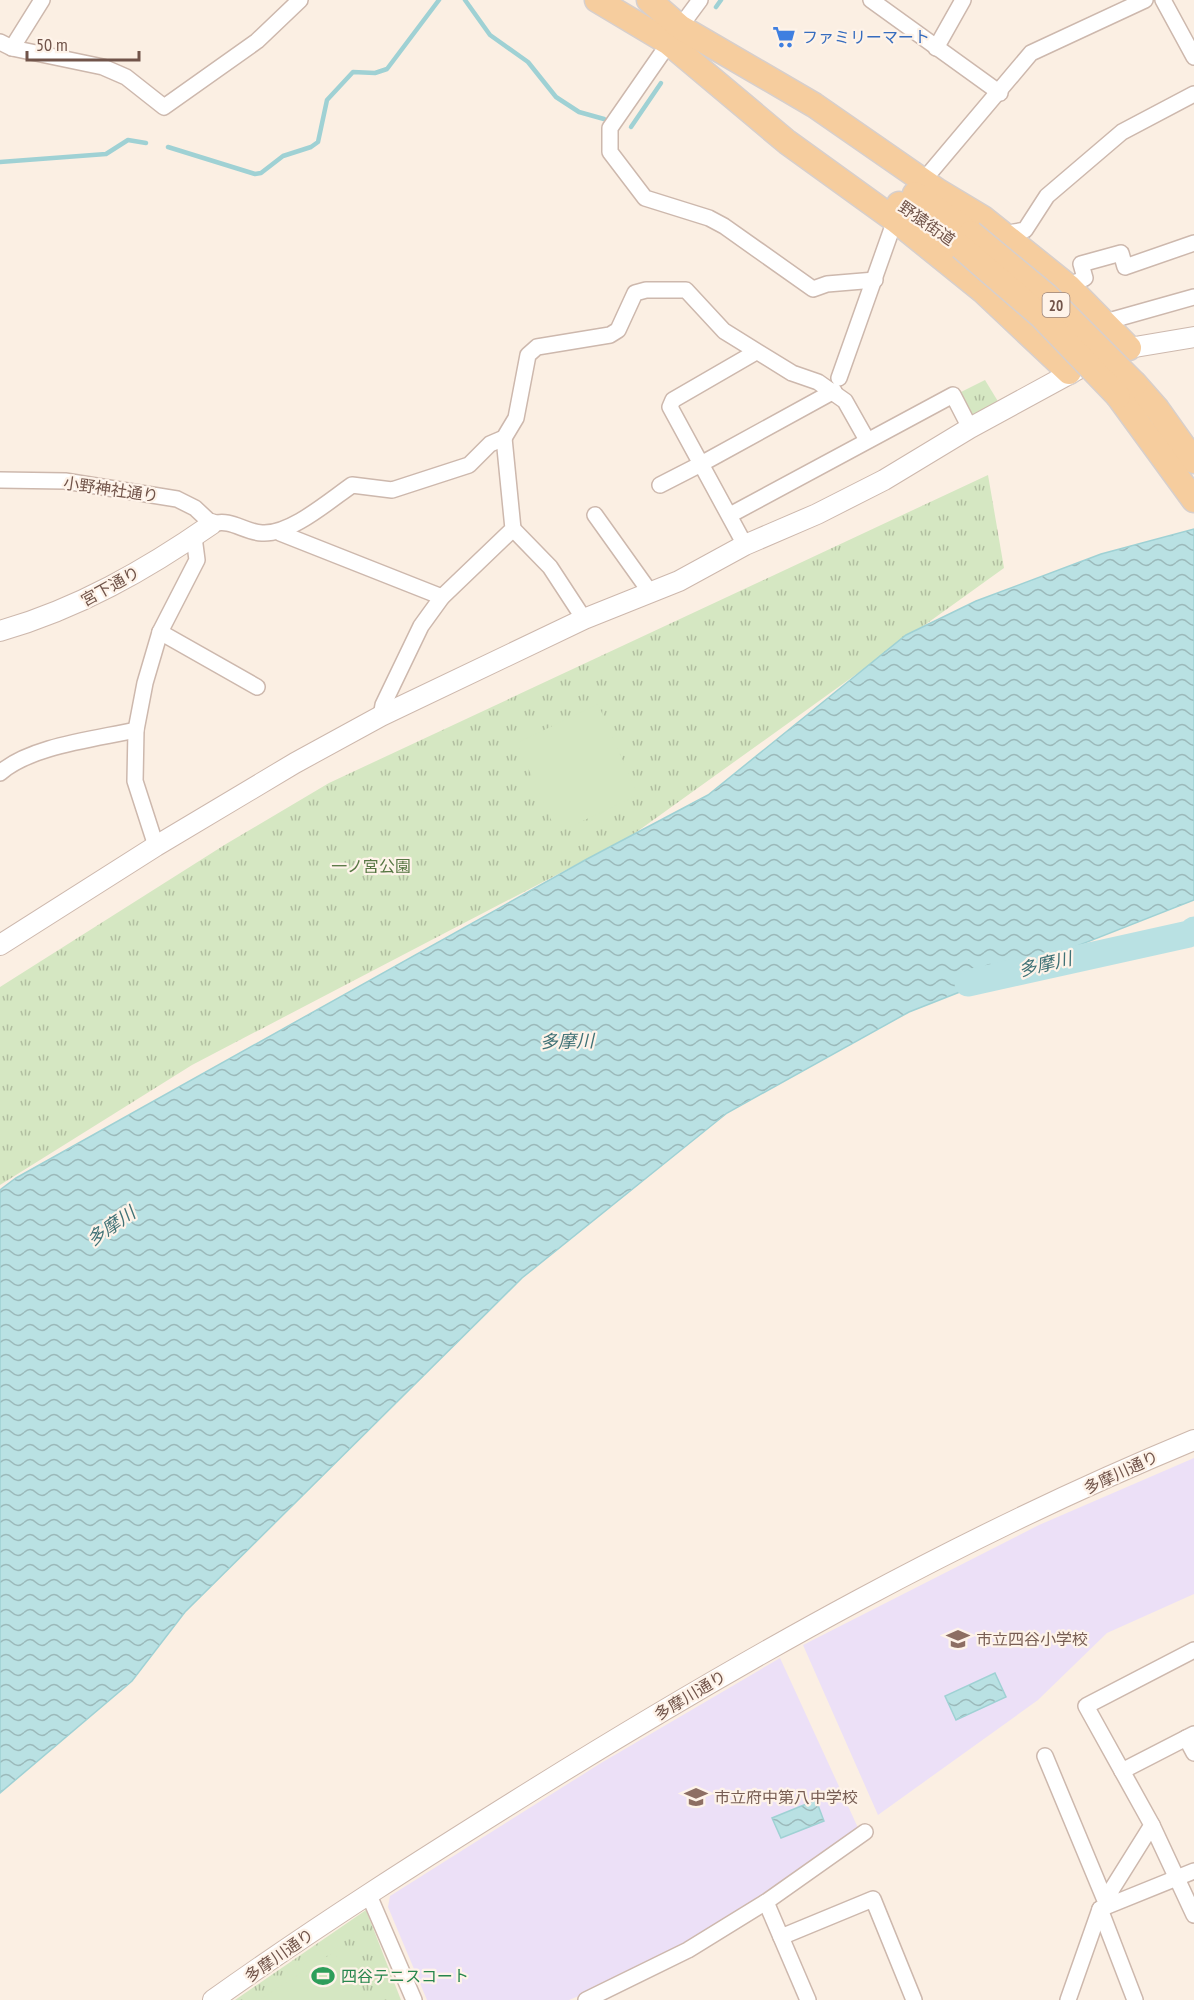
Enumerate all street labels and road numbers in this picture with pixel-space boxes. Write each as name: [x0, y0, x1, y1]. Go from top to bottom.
street label: 野猿街道: [895, 196, 959, 250]
road number: 20: [1042, 293, 1070, 317]
street label: 小野神社通り: [62, 472, 160, 506]
street label: 宮下通り: [77, 562, 143, 610]
street label: 多摩川通り: [1081, 1446, 1161, 1498]
street label: 多摩川通り: [651, 1666, 729, 1724]
street label: 多摩川通り: [240, 1924, 318, 1986]

